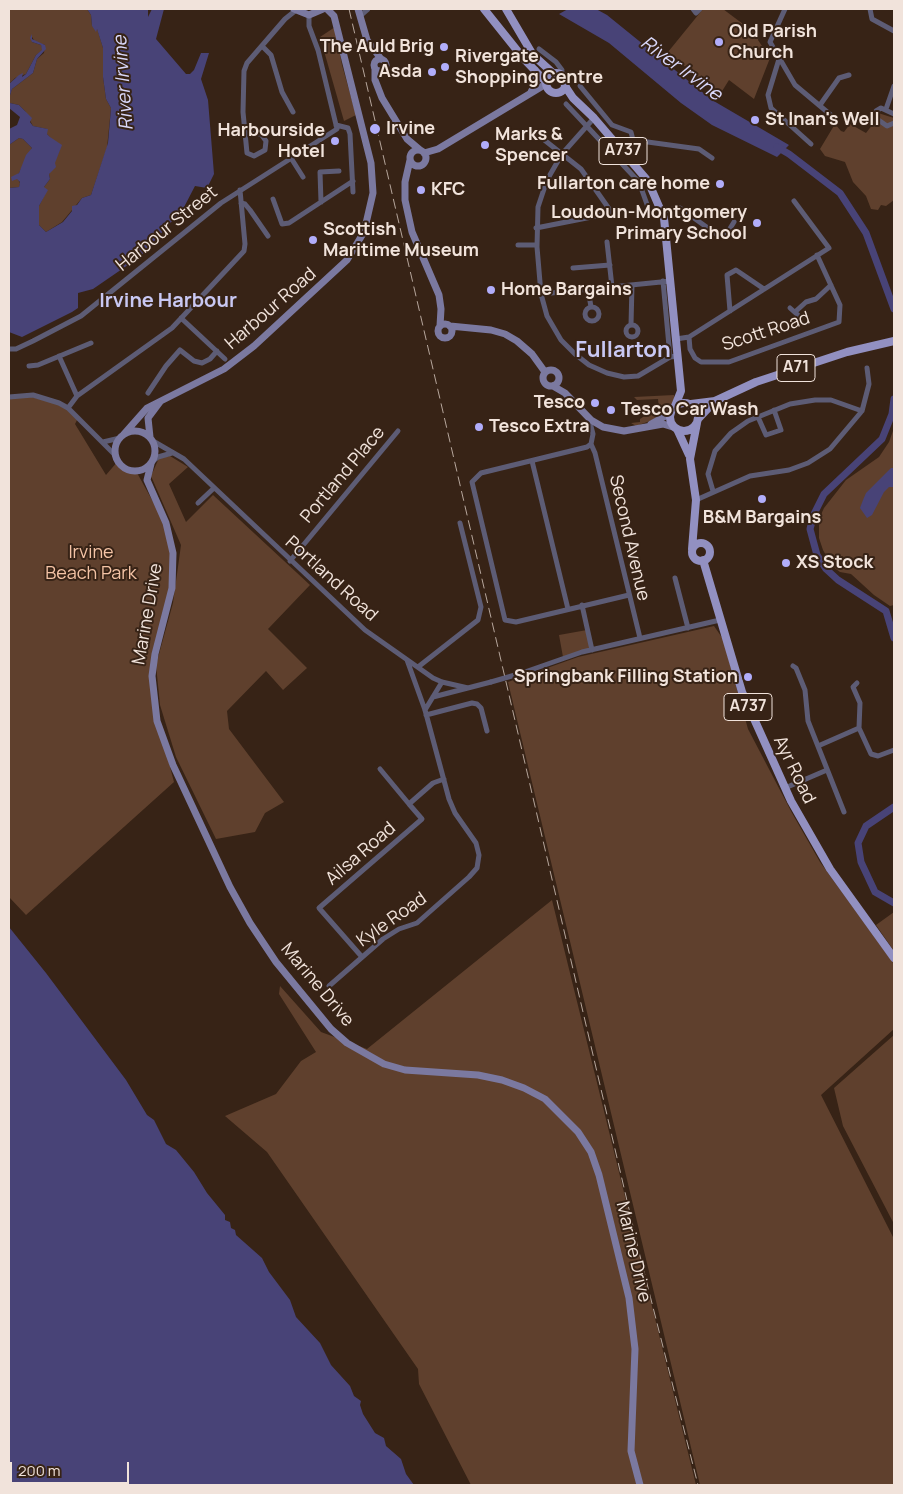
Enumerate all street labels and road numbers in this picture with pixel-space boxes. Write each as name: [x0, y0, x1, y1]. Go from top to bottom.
road number: A737: [599, 138, 647, 164]
street label: Harbour Street: [112, 182, 222, 276]
street label: Harbour Road: [221, 264, 321, 354]
street label: Scott Road: [719, 308, 813, 356]
road number: A71: [777, 354, 815, 382]
street label: Portland Place: [296, 422, 390, 528]
street label: Second Avenue: [604, 473, 654, 603]
street label: Portland Road: [280, 532, 382, 626]
street label: Marine Drive: [128, 562, 168, 666]
road number: A737: [724, 694, 772, 720]
street label: Ayr Road: [768, 733, 820, 807]
street label: Ailsa Road: [322, 818, 400, 890]
street label: Kyle Road: [353, 888, 431, 952]
street label: Marine Drive: [276, 939, 358, 1031]
street label: Marine Drive: [611, 1200, 655, 1304]

